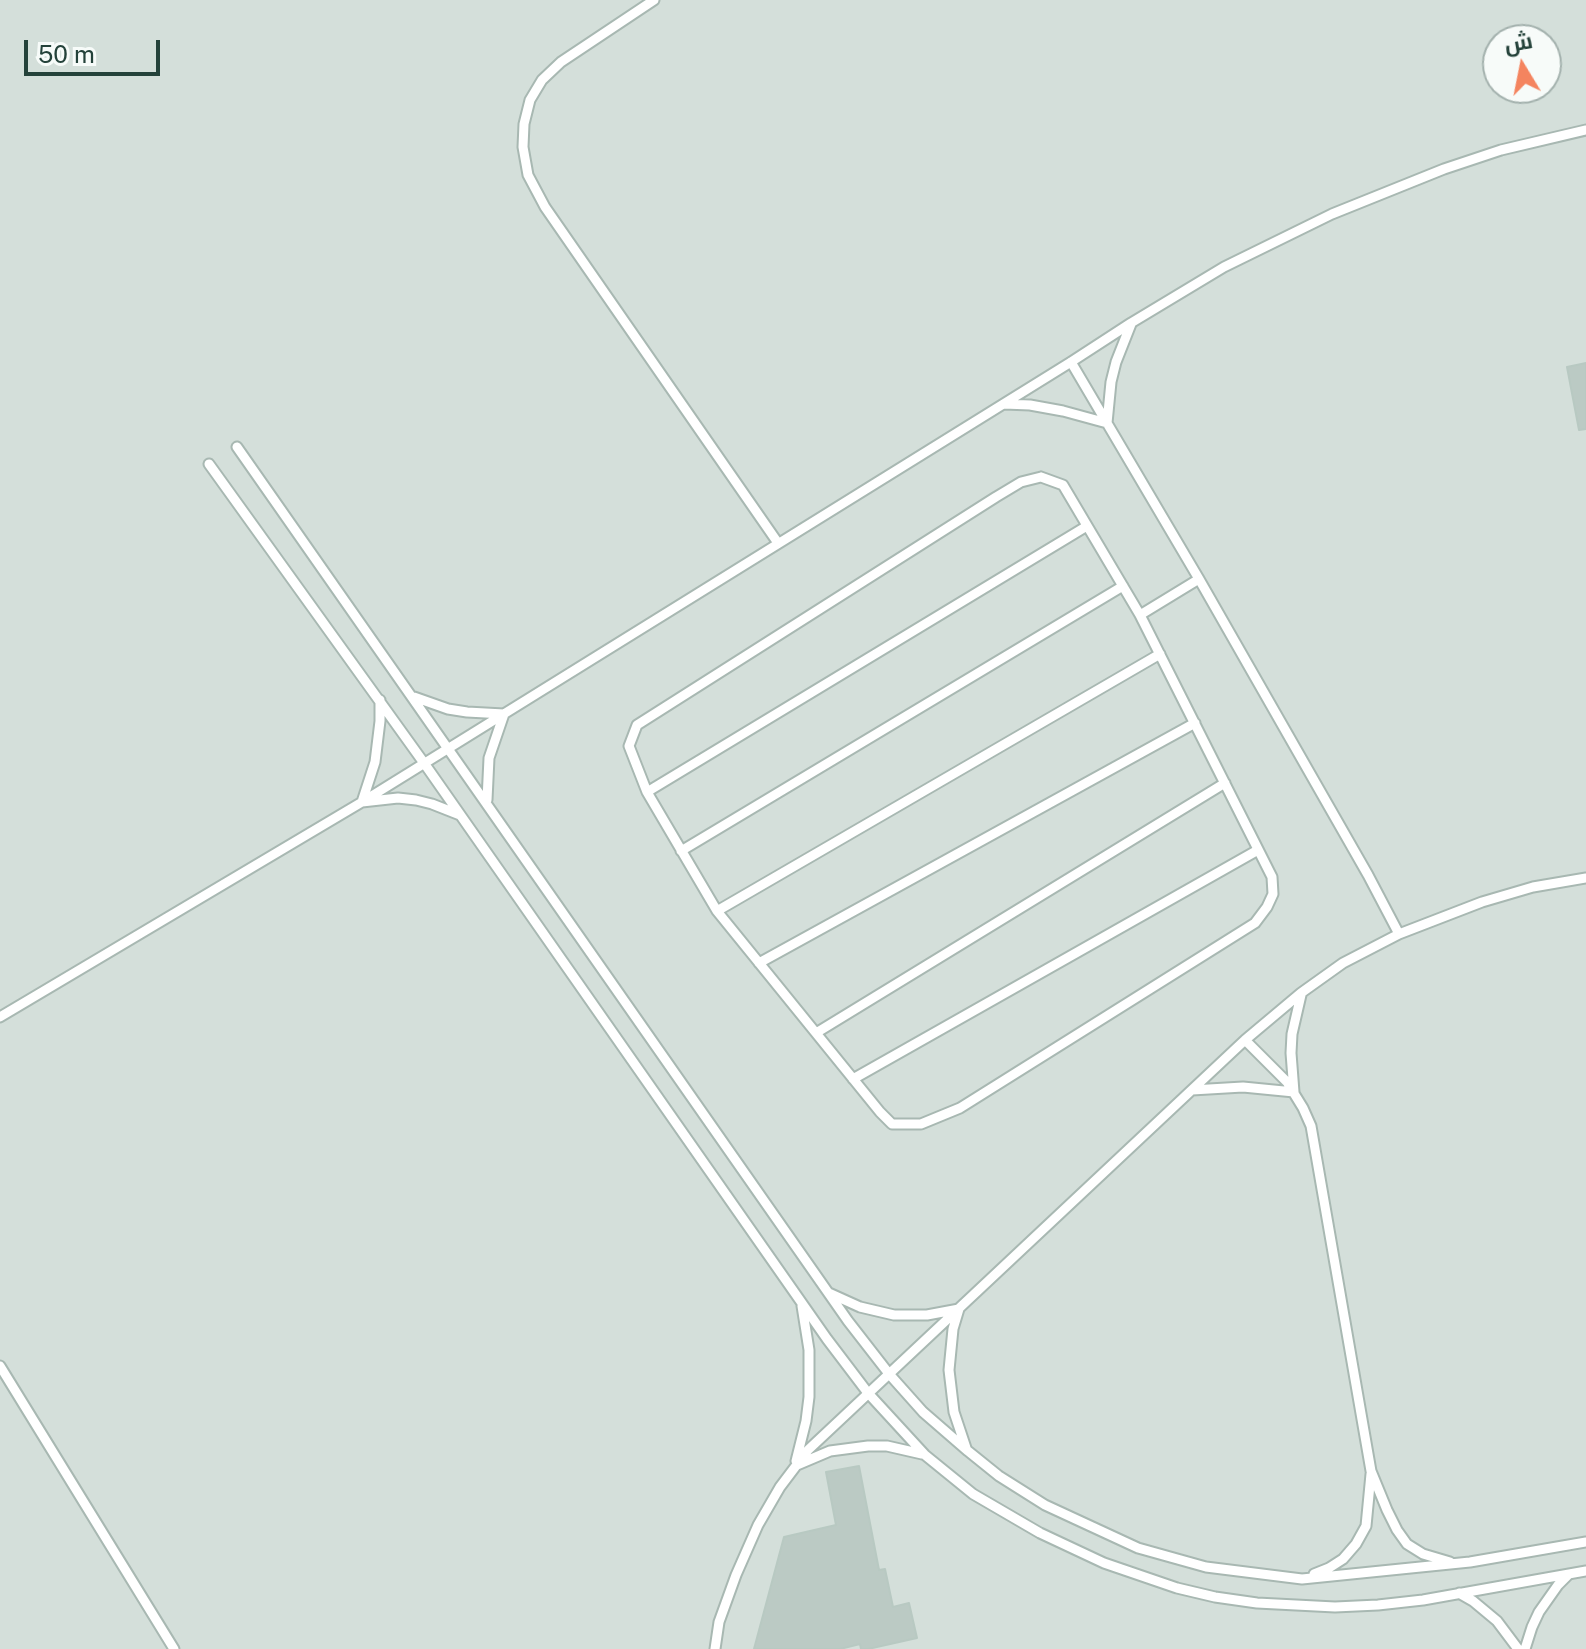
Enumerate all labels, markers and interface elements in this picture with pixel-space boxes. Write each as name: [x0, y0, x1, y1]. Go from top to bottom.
scale bar: [28, 24, 164, 74]
north arrow: [1482, 24, 1562, 104]
text: ش: [1502, 27, 1534, 58]
text: 50 m: [38, 40, 95, 68]

